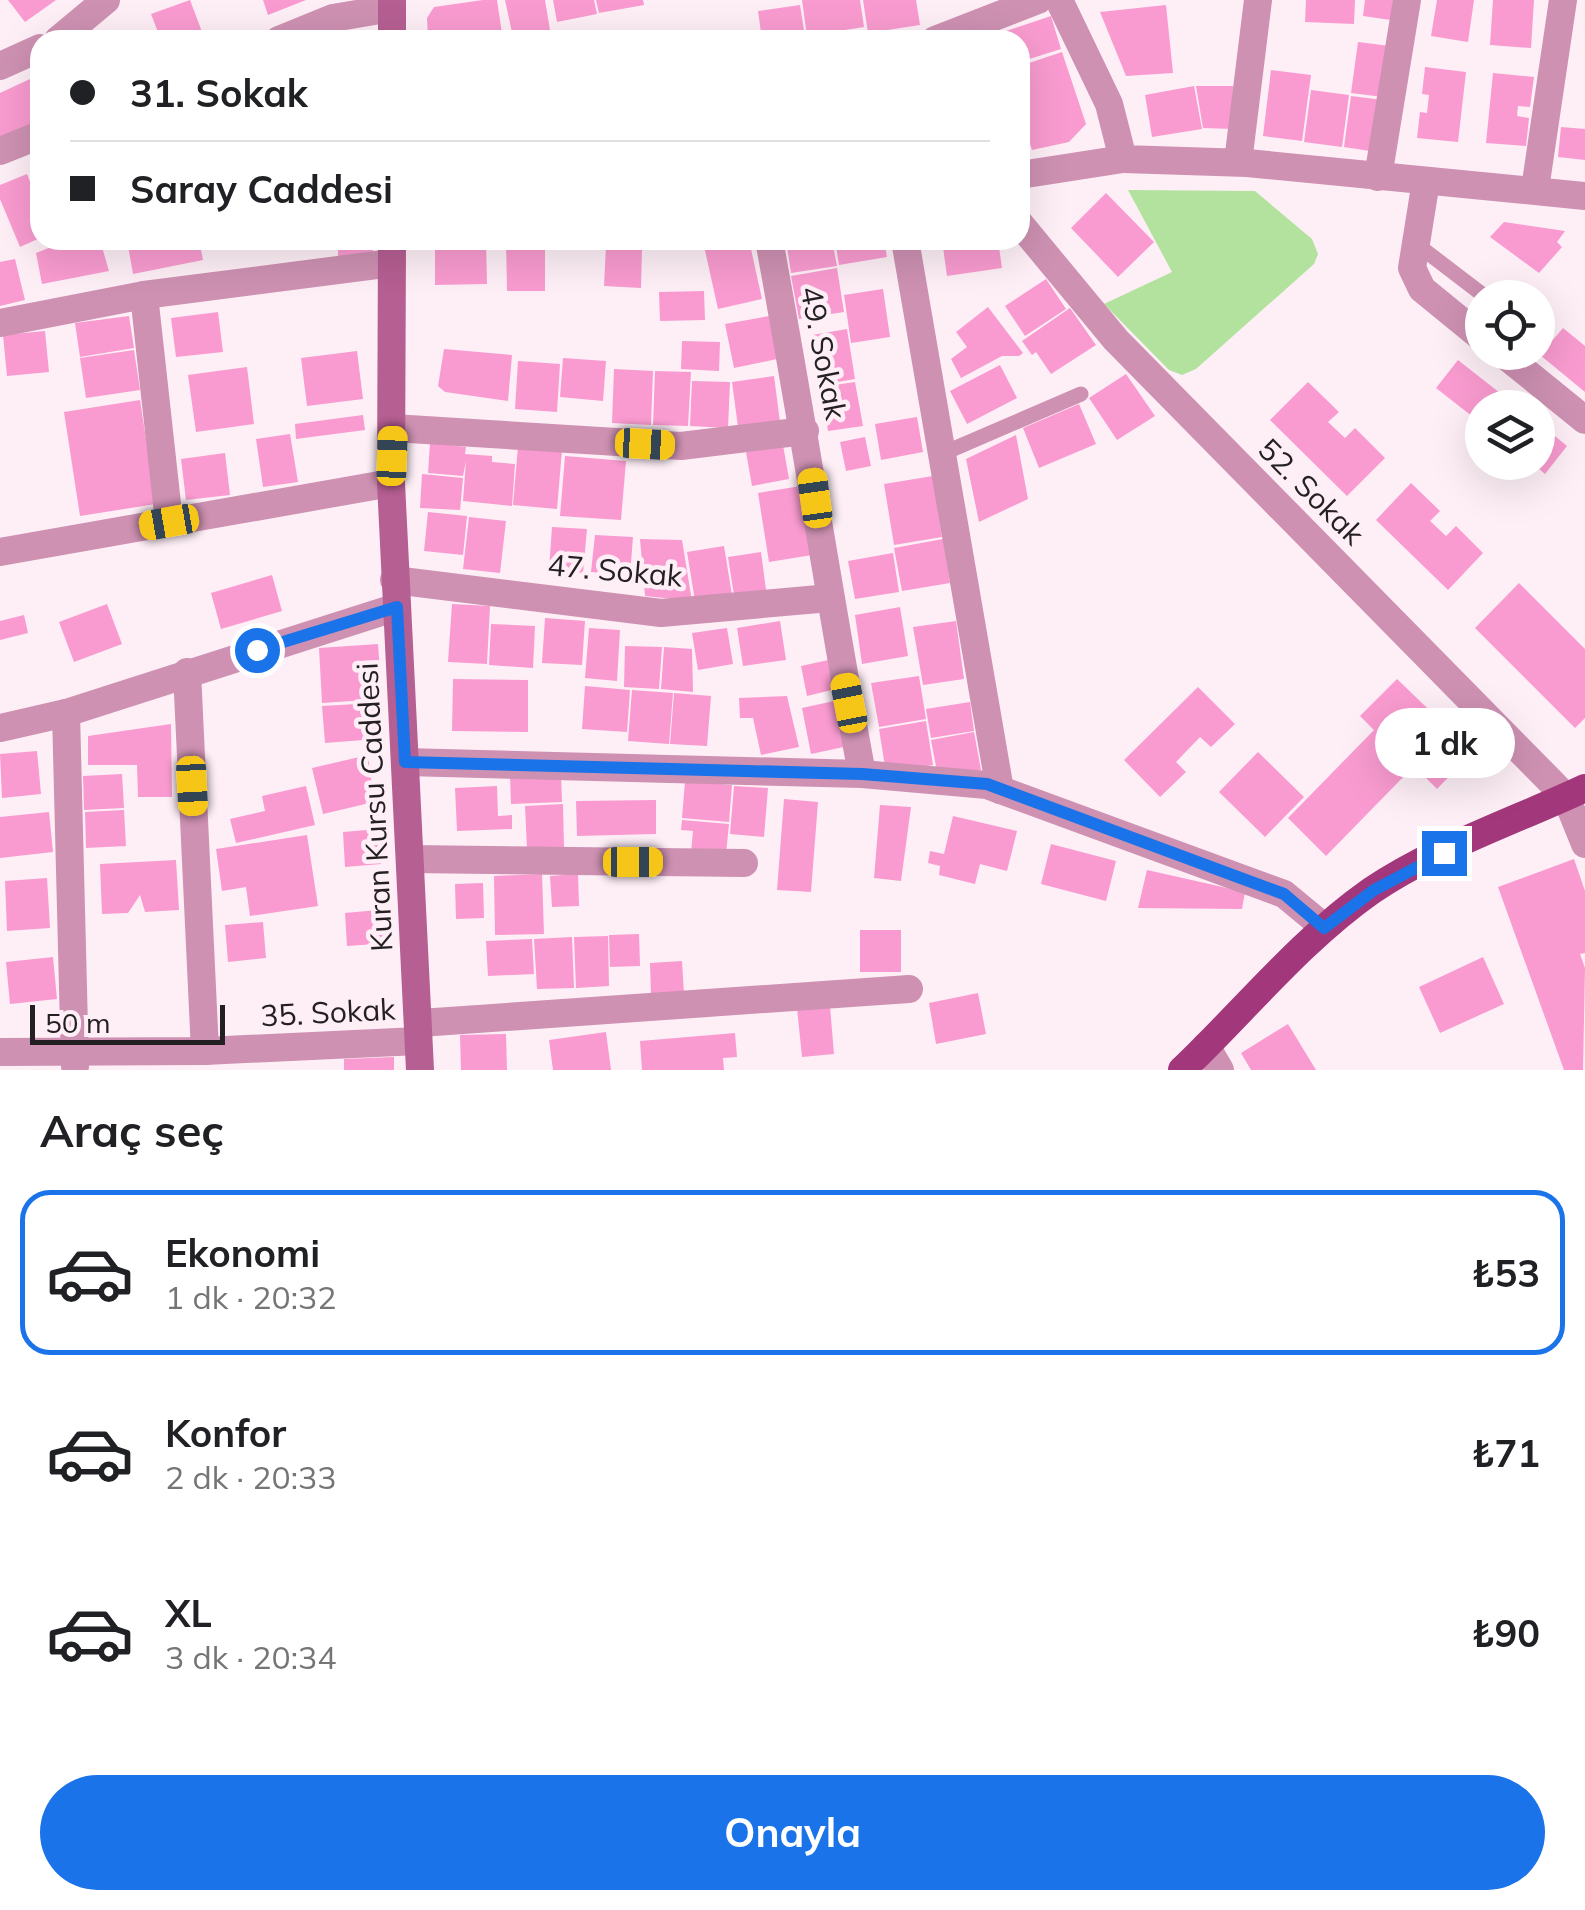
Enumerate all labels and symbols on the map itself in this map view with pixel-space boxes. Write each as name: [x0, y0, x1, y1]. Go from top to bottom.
street label: 49. Sokak: [792, 283, 856, 423]
car: [376, 425, 408, 487]
car: [614, 427, 676, 461]
street label: 52. Sokak: [1250, 430, 1373, 553]
car: [796, 466, 834, 530]
car: [137, 502, 201, 542]
street label: 47. Sokak: [546, 545, 685, 595]
route start: [235, 628, 280, 673]
street label: Kuran Kursu Caddesi: [347, 662, 401, 953]
car: [829, 671, 869, 735]
callout: 1 dk: [1374, 708, 1514, 778]
car: [175, 755, 209, 817]
route end: [1422, 831, 1467, 876]
car: [603, 847, 663, 877]
street label: 35. Sokak: [259, 989, 397, 1035]
scale bar: [30, 1000, 225, 1044]

